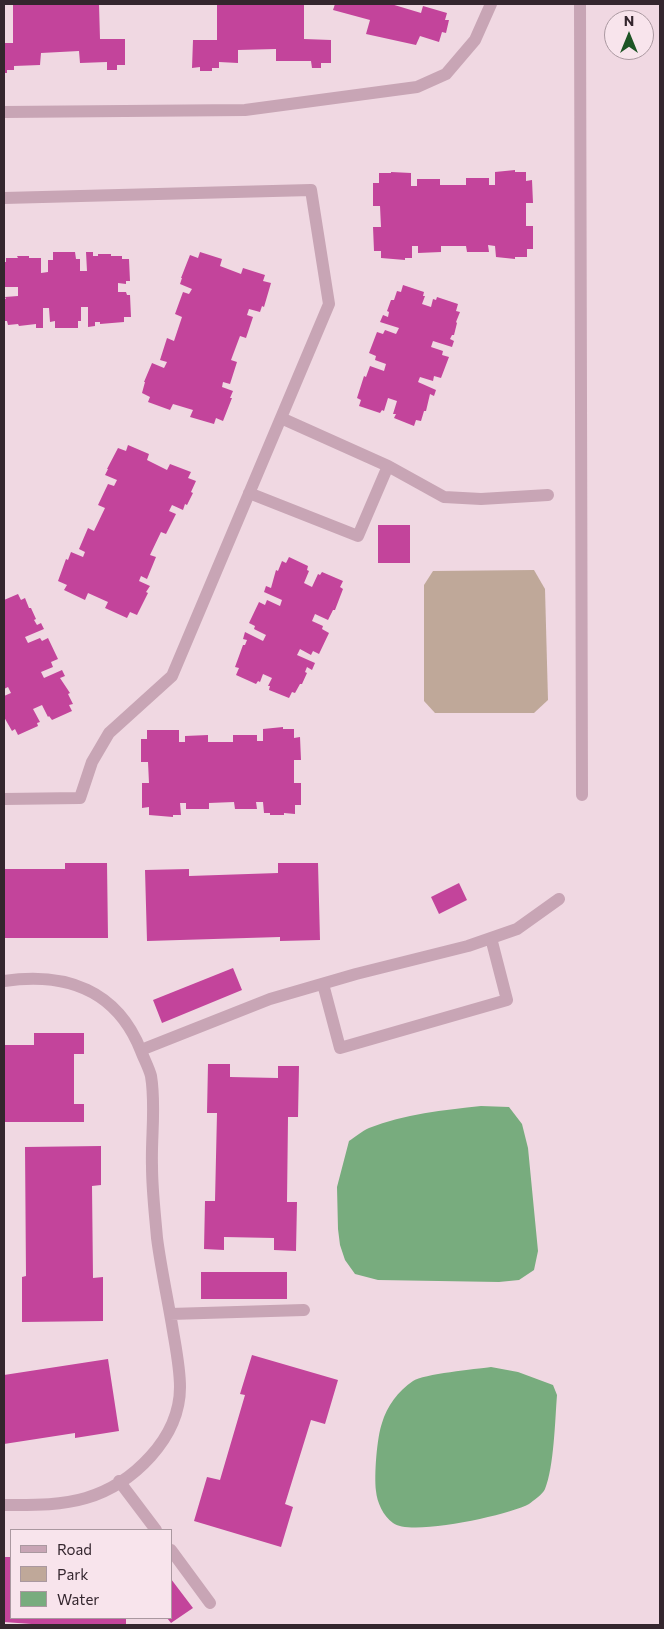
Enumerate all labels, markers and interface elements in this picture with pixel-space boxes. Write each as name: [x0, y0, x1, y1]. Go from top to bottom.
north arrow: [604, 10, 654, 60]
text: N: [624, 12, 634, 29]
legend: [10, 1529, 172, 1619]
text: Road: [57, 1540, 92, 1558]
text: Park: [57, 1565, 88, 1583]
text: Water: [57, 1590, 99, 1608]

